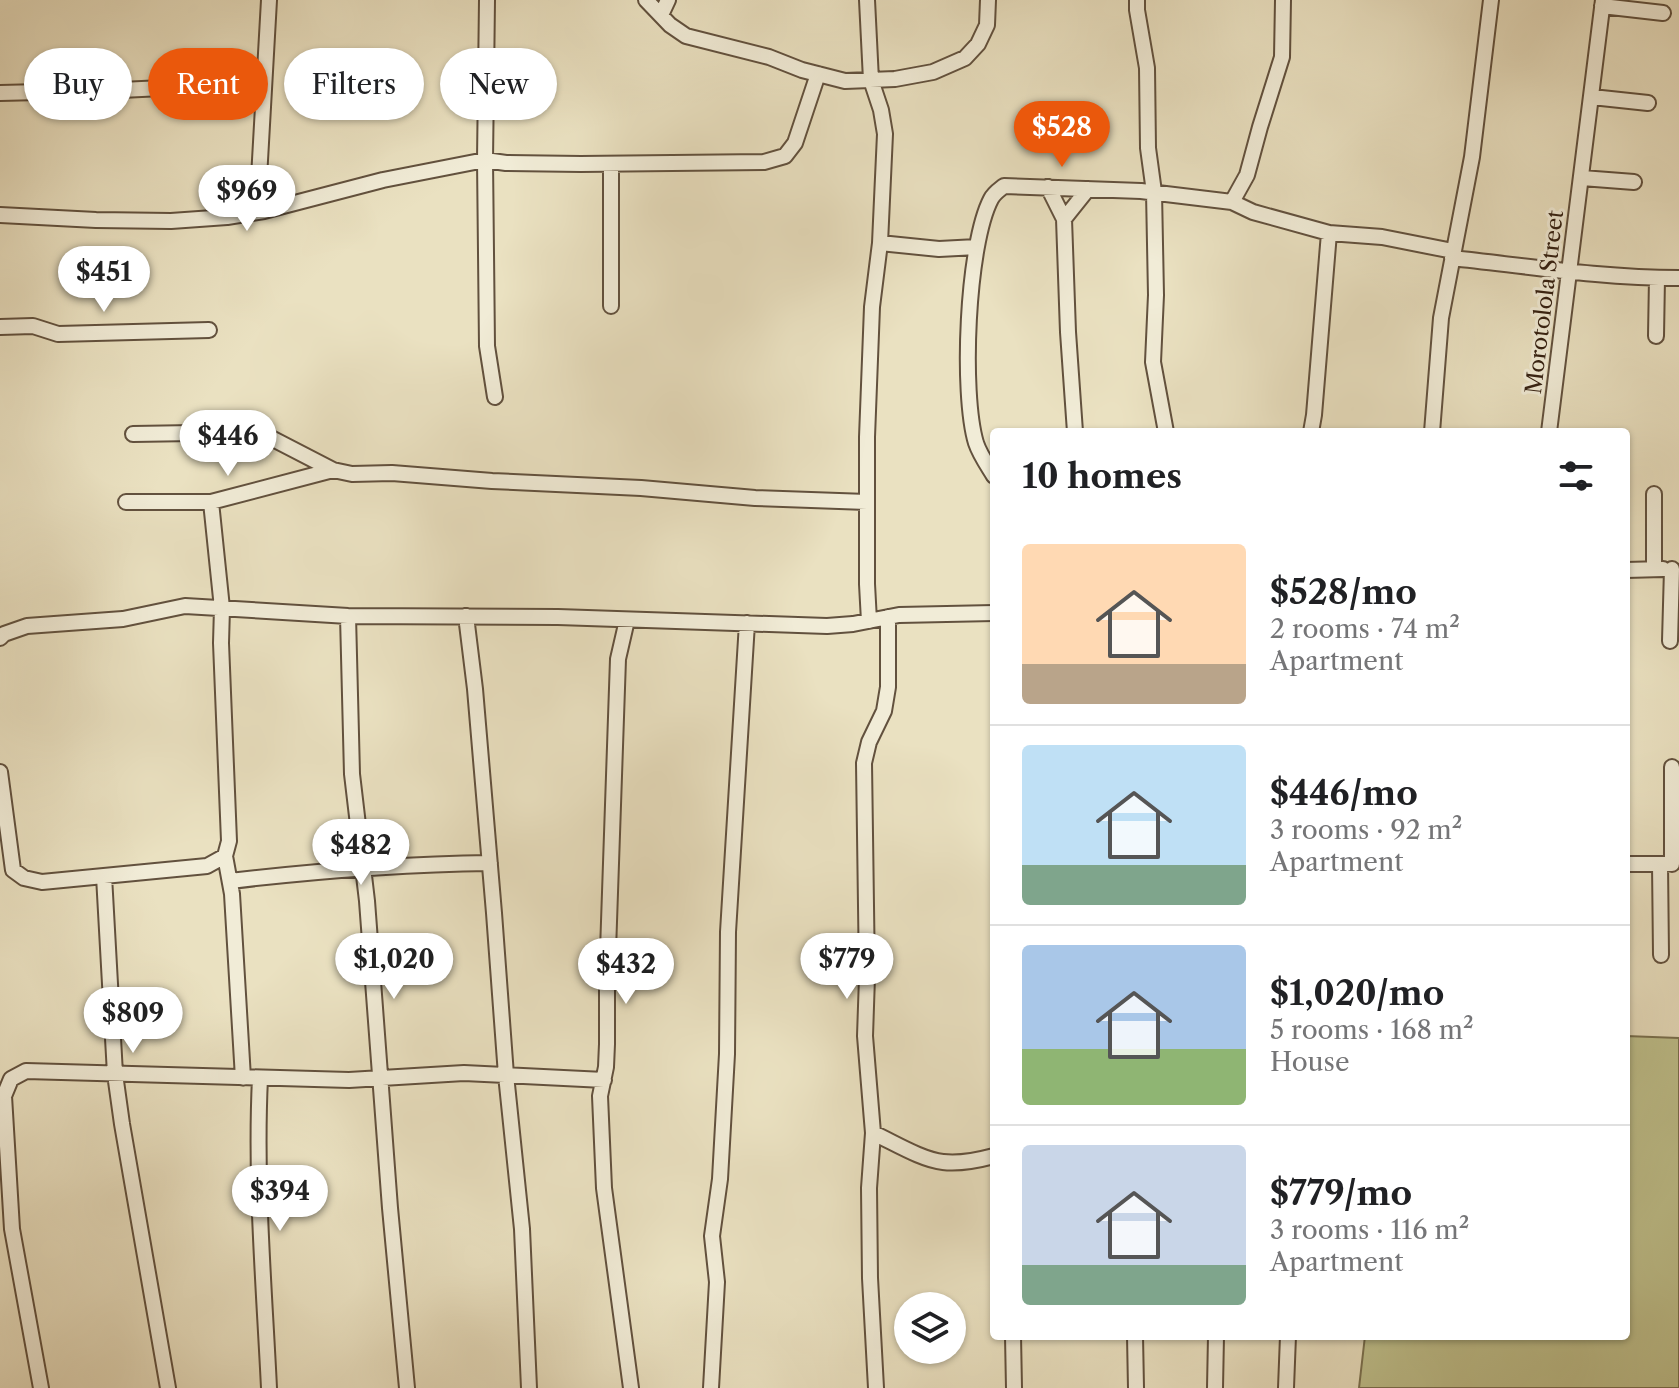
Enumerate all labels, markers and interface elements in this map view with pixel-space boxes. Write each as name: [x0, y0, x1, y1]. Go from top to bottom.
chip: Buy: [24, 48, 132, 120]
chip: Rent: [148, 48, 268, 120]
chip: Filters: [284, 48, 424, 120]
chip: New: [440, 48, 557, 120]
pin: $528: [1015, 101, 1109, 169]
text: $528: [1032, 111, 1092, 143]
pin: $969: [200, 165, 294, 233]
text: $969: [216, 175, 278, 207]
street label: Morotolola Street: [1520, 208, 1569, 396]
pin: $451: [57, 246, 151, 314]
text: $451: [76, 256, 132, 288]
pin: $446: [181, 410, 275, 478]
text: $446: [198, 420, 258, 452]
icon: filters: [1554, 454, 1598, 498]
text: 10 homes: [1022, 455, 1182, 497]
text: $528/mo: [1270, 571, 1417, 613]
icon: home: [1086, 576, 1182, 672]
text: 2 rooms · 74 m²: [1270, 613, 1460, 645]
text: Apartment: [1270, 645, 1403, 677]
text: $446/mo: [1270, 772, 1418, 814]
icon: home: [1086, 777, 1182, 873]
text: 3 rooms · 92 m²: [1270, 814, 1462, 846]
pin: $482: [314, 819, 408, 887]
text: $482: [330, 829, 392, 861]
text: Apartment: [1270, 846, 1403, 878]
pin: $1,020: [329, 933, 459, 1001]
pin: $779: [800, 933, 894, 1001]
pin: $432: [579, 938, 673, 1006]
text: $1,020: [353, 943, 435, 975]
text: $779: [818, 943, 876, 975]
text: $432: [596, 948, 656, 980]
text: $1,020/mo: [1270, 972, 1444, 1014]
icon: home: [1086, 977, 1182, 1073]
pin: $809: [86, 987, 180, 1055]
text: $809: [102, 997, 164, 1029]
text: 5 rooms · 168 m²: [1270, 1014, 1474, 1046]
text: House: [1270, 1046, 1350, 1078]
pin: $394: [233, 1165, 327, 1233]
text: $779/mo: [1270, 1172, 1412, 1214]
text: $394: [250, 1175, 310, 1207]
icon: home: [1086, 1177, 1182, 1273]
text: 3 rooms · 116 m²: [1270, 1214, 1469, 1246]
text: Apartment: [1270, 1246, 1403, 1278]
map controls: [894, 1292, 966, 1364]
button: layers: [894, 1292, 966, 1364]

